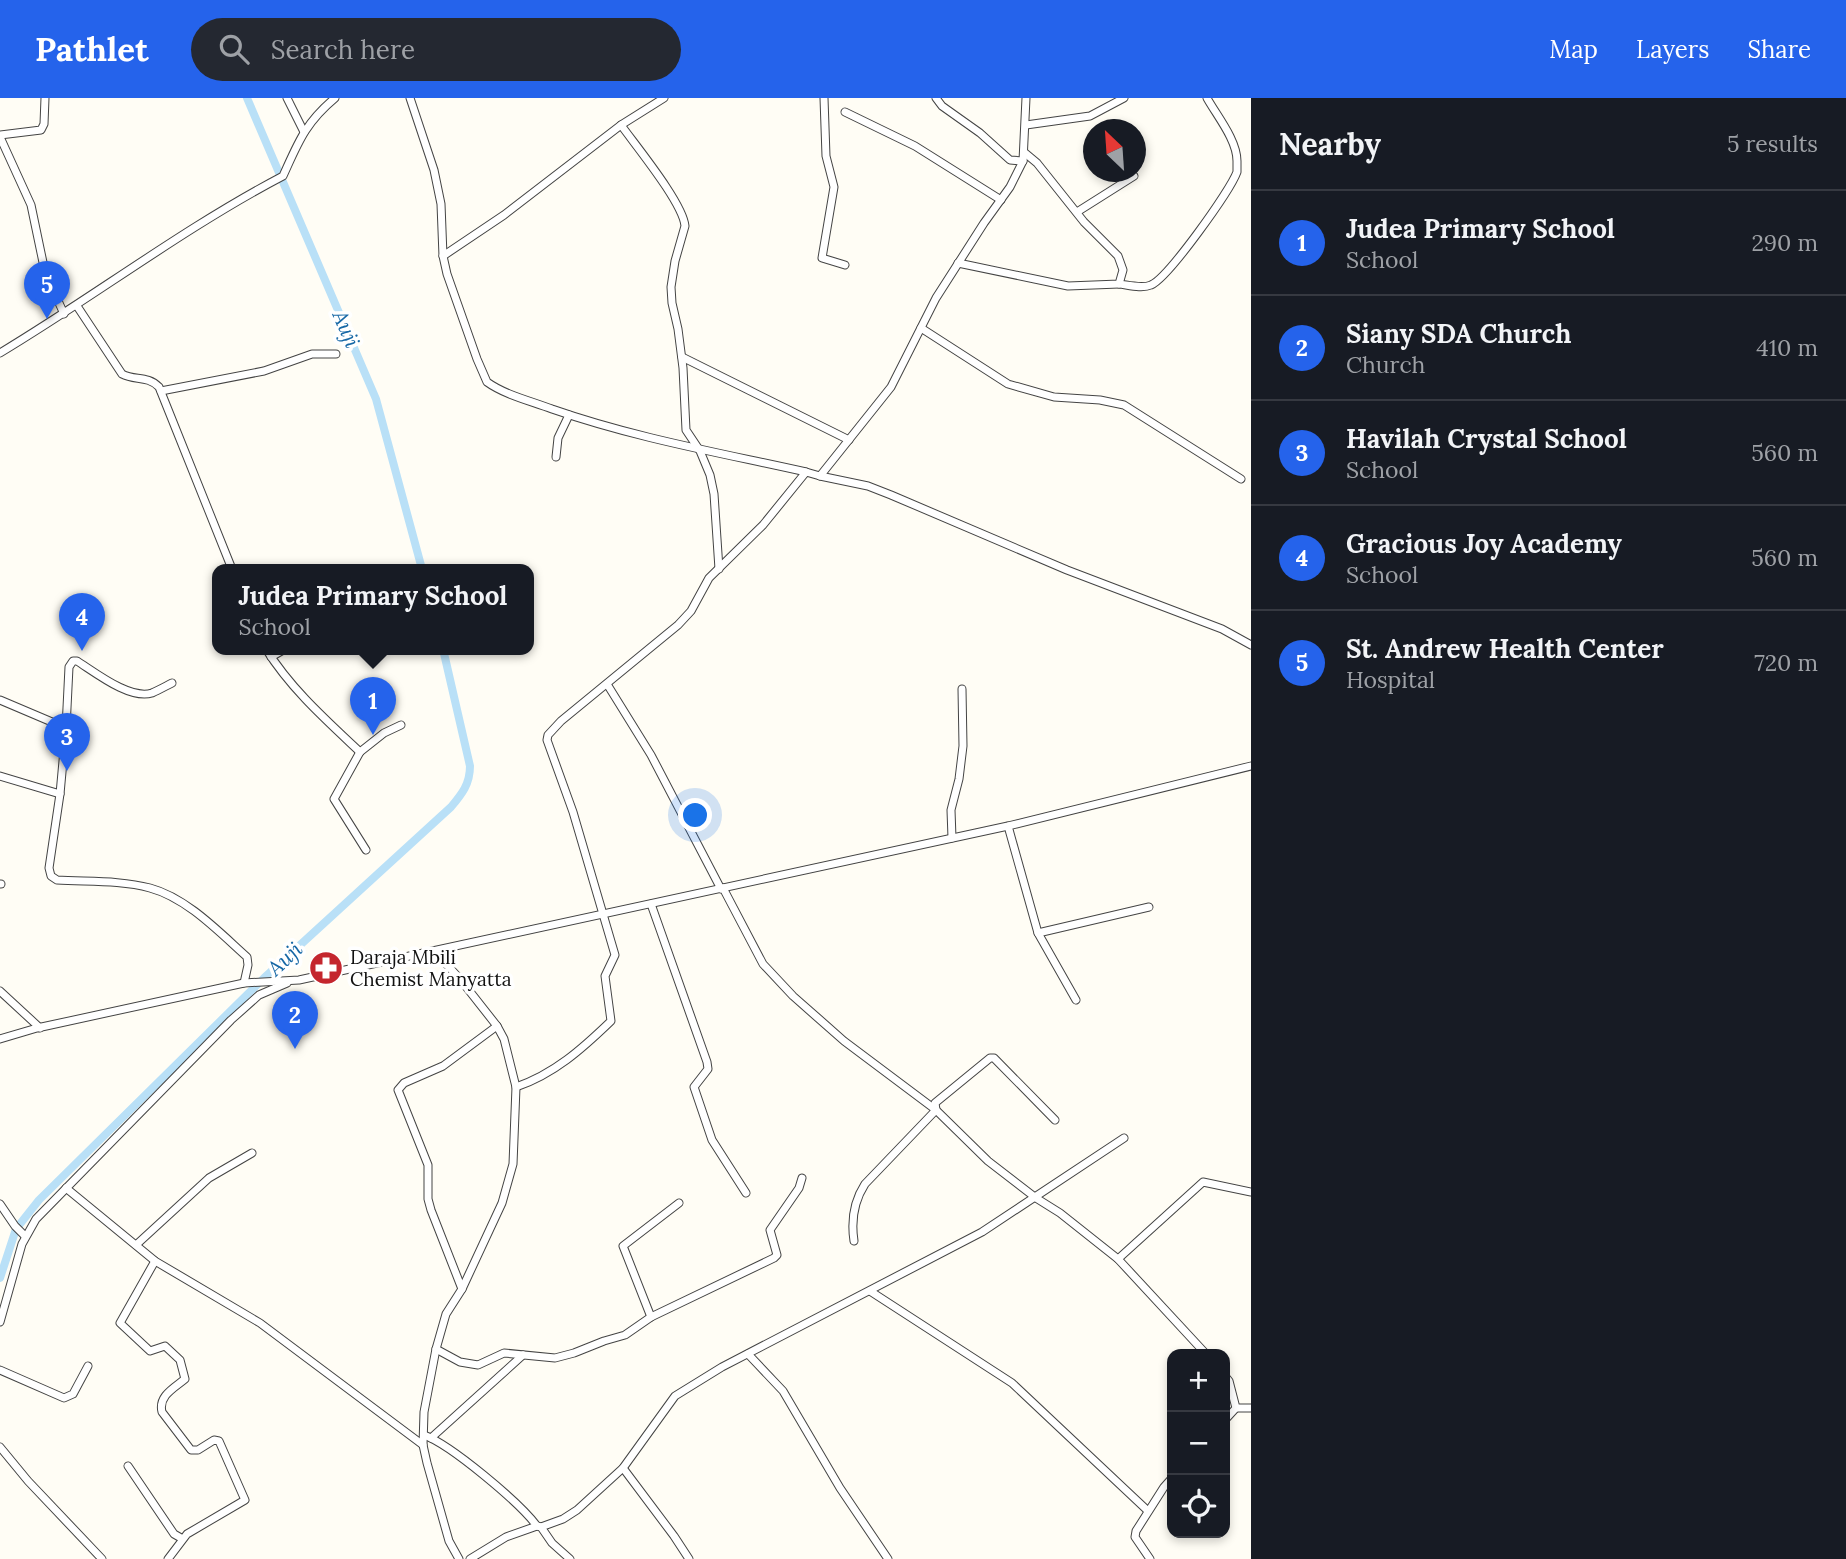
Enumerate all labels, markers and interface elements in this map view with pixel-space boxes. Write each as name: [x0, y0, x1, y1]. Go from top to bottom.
search box: [191, 18, 681, 81]
text: Pathlet: [35, 28, 149, 70]
icon: search: [215, 30, 253, 68]
text: Search here: [271, 33, 415, 66]
text: Map: [1549, 34, 1598, 65]
text: Layers: [1636, 34, 1709, 65]
text: Share: [1747, 34, 1811, 65]
north arrow: [1083, 119, 1146, 182]
text: Nearby: [1279, 125, 1381, 163]
text: 5 results: [1727, 129, 1818, 158]
text: Judea Primary School: [1346, 212, 1615, 245]
text: 1: [1297, 228, 1307, 257]
text: 290 m: [1751, 228, 1818, 257]
text: School: [1346, 245, 1418, 274]
pin: 5: [24, 261, 70, 319]
water label: Auji: [326, 305, 366, 352]
text: Siany SDA Church: [1346, 317, 1571, 350]
text: 2: [1296, 333, 1308, 362]
text: 410 m: [1756, 333, 1818, 362]
text: Church: [1346, 350, 1425, 379]
text: Havilah Crystal School: [1346, 422, 1627, 455]
text: 3: [1296, 438, 1308, 467]
text: 560 m: [1751, 438, 1818, 467]
text: School: [1346, 455, 1418, 484]
text: Gracious Joy Academy: [1346, 527, 1622, 560]
text: 4: [1296, 543, 1308, 572]
text: 560 m: [1751, 543, 1818, 572]
text: School: [1346, 560, 1418, 589]
popup: [212, 564, 534, 655]
text: Judea Primary School: [239, 579, 507, 612]
pin: 4: [59, 593, 105, 651]
text: School: [239, 612, 311, 641]
text: St. Andrew Health Center: [1346, 632, 1664, 665]
text: 5: [1296, 648, 1308, 677]
text: 720 m: [1754, 648, 1818, 677]
text: Hospital: [1346, 665, 1435, 694]
pin: 1: [350, 677, 396, 735]
pin: 3: [44, 713, 90, 771]
your location: [678, 798, 712, 832]
water label: Auji: [261, 936, 308, 982]
place label: Daraja Mbili Chemist Manyatta: [350, 945, 512, 991]
pharmacy icon: Daraja Mbili Chemist Manyatta: [307, 949, 345, 987]
pin: 2: [272, 991, 318, 1049]
map controls: [1167, 1349, 1230, 1538]
button: +: [1167, 1349, 1230, 1412]
button: −: [1167, 1412, 1230, 1475]
button: locate: [1167, 1475, 1230, 1538]

